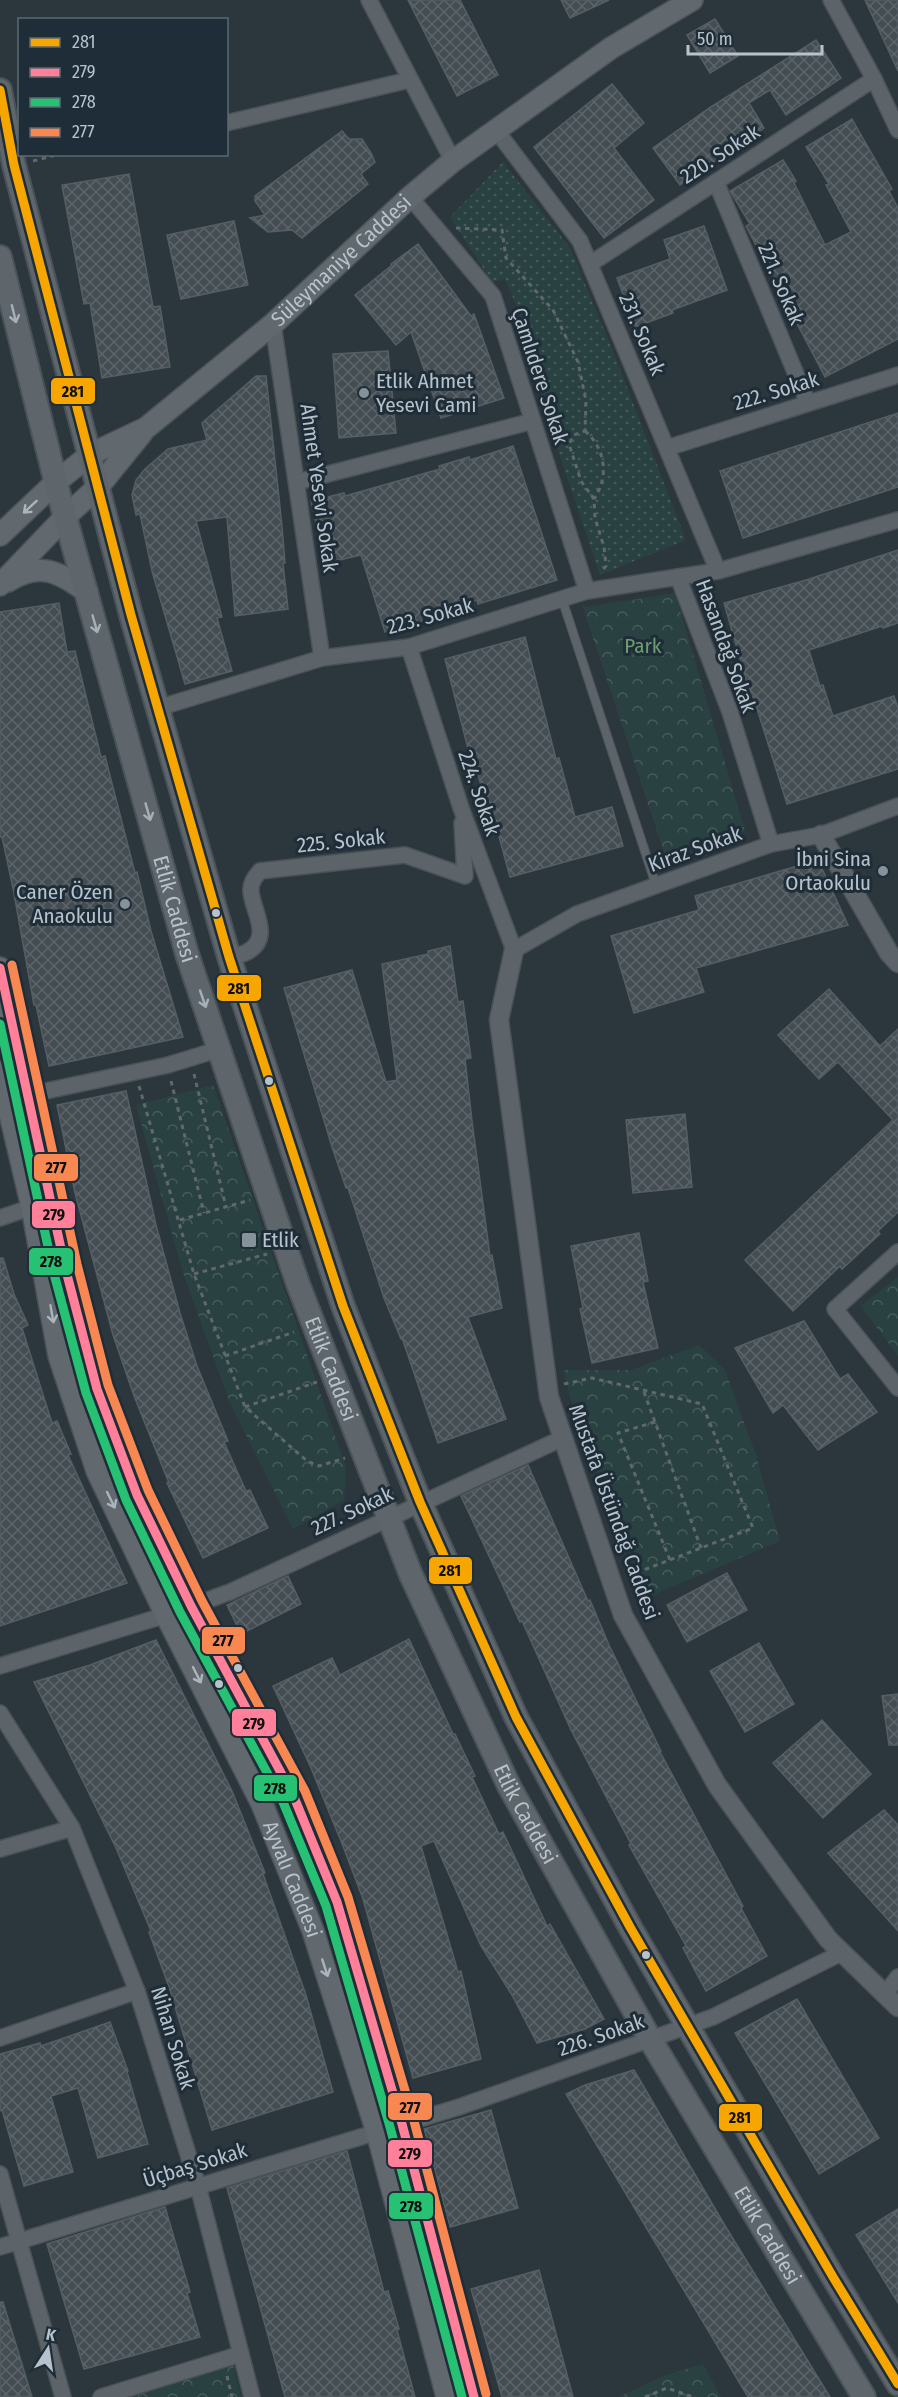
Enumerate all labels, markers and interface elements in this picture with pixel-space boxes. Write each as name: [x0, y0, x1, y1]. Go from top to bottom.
legend: [18, 18, 228, 156]
scale bar: [688, 18, 822, 56]
text: 50 m: [697, 28, 733, 50]
text: 281: [72, 31, 96, 53]
text: 279: [72, 61, 96, 83]
text: 278: [72, 91, 96, 113]
street label: 220. Sokak: [675, 119, 765, 189]
text: 277: [72, 121, 94, 143]
street label: Süleymaniye Caddesi: [266, 189, 417, 332]
street label: 221. Sokak: [752, 239, 810, 329]
street label: 231. Sokak: [613, 289, 671, 379]
one-way arrow: [9, 304, 21, 323]
street label: Çamlıdere Sokak: [506, 304, 574, 448]
street label: 222. Sokak: [730, 366, 822, 416]
place label: Etlik Ahmet Yesevi Cami: [376, 368, 477, 418]
line badge: 281: [50, 377, 96, 405]
text: 281: [61, 382, 84, 401]
marker: Etlik Ahmet Yesevi Cami: [357, 386, 371, 400]
street label: Ahmet Yesevi Sokak: [294, 402, 344, 574]
one-way arrow: [22, 500, 37, 514]
street label: Hasandağ Sokak: [690, 576, 762, 717]
street label: 223. Sokak: [384, 592, 476, 640]
one-way arrow: [90, 614, 102, 633]
park label: Park: [624, 633, 662, 659]
street label: 224. Sokak: [452, 747, 506, 839]
one-way arrow: [143, 802, 154, 821]
street label: Kiraz Sokak: [645, 820, 746, 878]
street label: 225. Sokak: [296, 823, 387, 859]
place label: İbni Sina Ortaokulu: [785, 846, 871, 896]
street label: Etlik Caddesi: [147, 853, 202, 966]
marker: İbni Sina Ortaokulu: [876, 864, 890, 878]
place label: Caner Özen Anaokulu: [16, 879, 113, 929]
marker: Caner Özen Anaokulu: [118, 897, 132, 911]
unlabelled marker: [210, 907, 222, 919]
line badge: 281: [216, 974, 262, 1002]
text: 281: [227, 979, 250, 998]
one-way arrow: [199, 989, 210, 1008]
unlabelled marker: [263, 1075, 275, 1087]
line badge: 277: [33, 1153, 79, 1182]
text: 277: [44, 1158, 67, 1177]
line badge: 279: [31, 1200, 76, 1229]
text: 279: [42, 1205, 65, 1224]
place label: Etlik: [262, 1227, 299, 1253]
marker: Etlik: [240, 1231, 258, 1249]
line badge: 278: [28, 1247, 74, 1276]
text: 278: [39, 1252, 63, 1271]
one-way arrow: [46, 1304, 57, 1324]
street label: Etlik Caddesi: [299, 1313, 363, 1425]
street label: Mustafa Üstündağ Caddesi: [563, 1401, 665, 1623]
street label: 227. Sokak: [307, 1481, 397, 1541]
one-way arrow: [106, 1490, 117, 1508]
line badge: 281: [428, 1556, 473, 1585]
text: 281: [438, 1561, 461, 1580]
line badge: 277: [201, 1626, 246, 1655]
text: 277: [211, 1631, 234, 1650]
unlabelled marker: [232, 1662, 244, 1674]
one-way arrow: [192, 1665, 203, 1683]
unlabelled marker: [213, 1678, 225, 1690]
line badge: 279: [231, 1708, 277, 1737]
text: 279: [242, 1714, 265, 1733]
street label: Etlik Caddesi: [488, 1760, 563, 1868]
line badge: 278: [253, 1774, 298, 1802]
text: 278: [263, 1779, 287, 1798]
street label: Ayvalı Caddesi: [257, 1817, 327, 1941]
unlabelled marker: [640, 1949, 652, 1961]
one-way arrow: [320, 1959, 331, 1978]
street label: Nihan Sokak: [145, 1983, 201, 2093]
street label: 226. Sokak: [555, 2008, 648, 2062]
line badge: 277: [387, 2092, 433, 2121]
text: 277: [398, 2098, 421, 2117]
line badge: 281: [718, 2103, 763, 2132]
text: 281: [728, 2108, 751, 2127]
street label: Üçbaş Sokak: [140, 2137, 250, 2193]
line badge: 279: [387, 2139, 433, 2168]
text: 279: [398, 2144, 421, 2163]
street label: Etlik Caddesi: [728, 2181, 807, 2289]
line badge: 278: [388, 2192, 434, 2220]
text: 278: [399, 2197, 423, 2216]
north arrow: [18, 2319, 78, 2379]
text: K: [44, 2325, 58, 2345]

